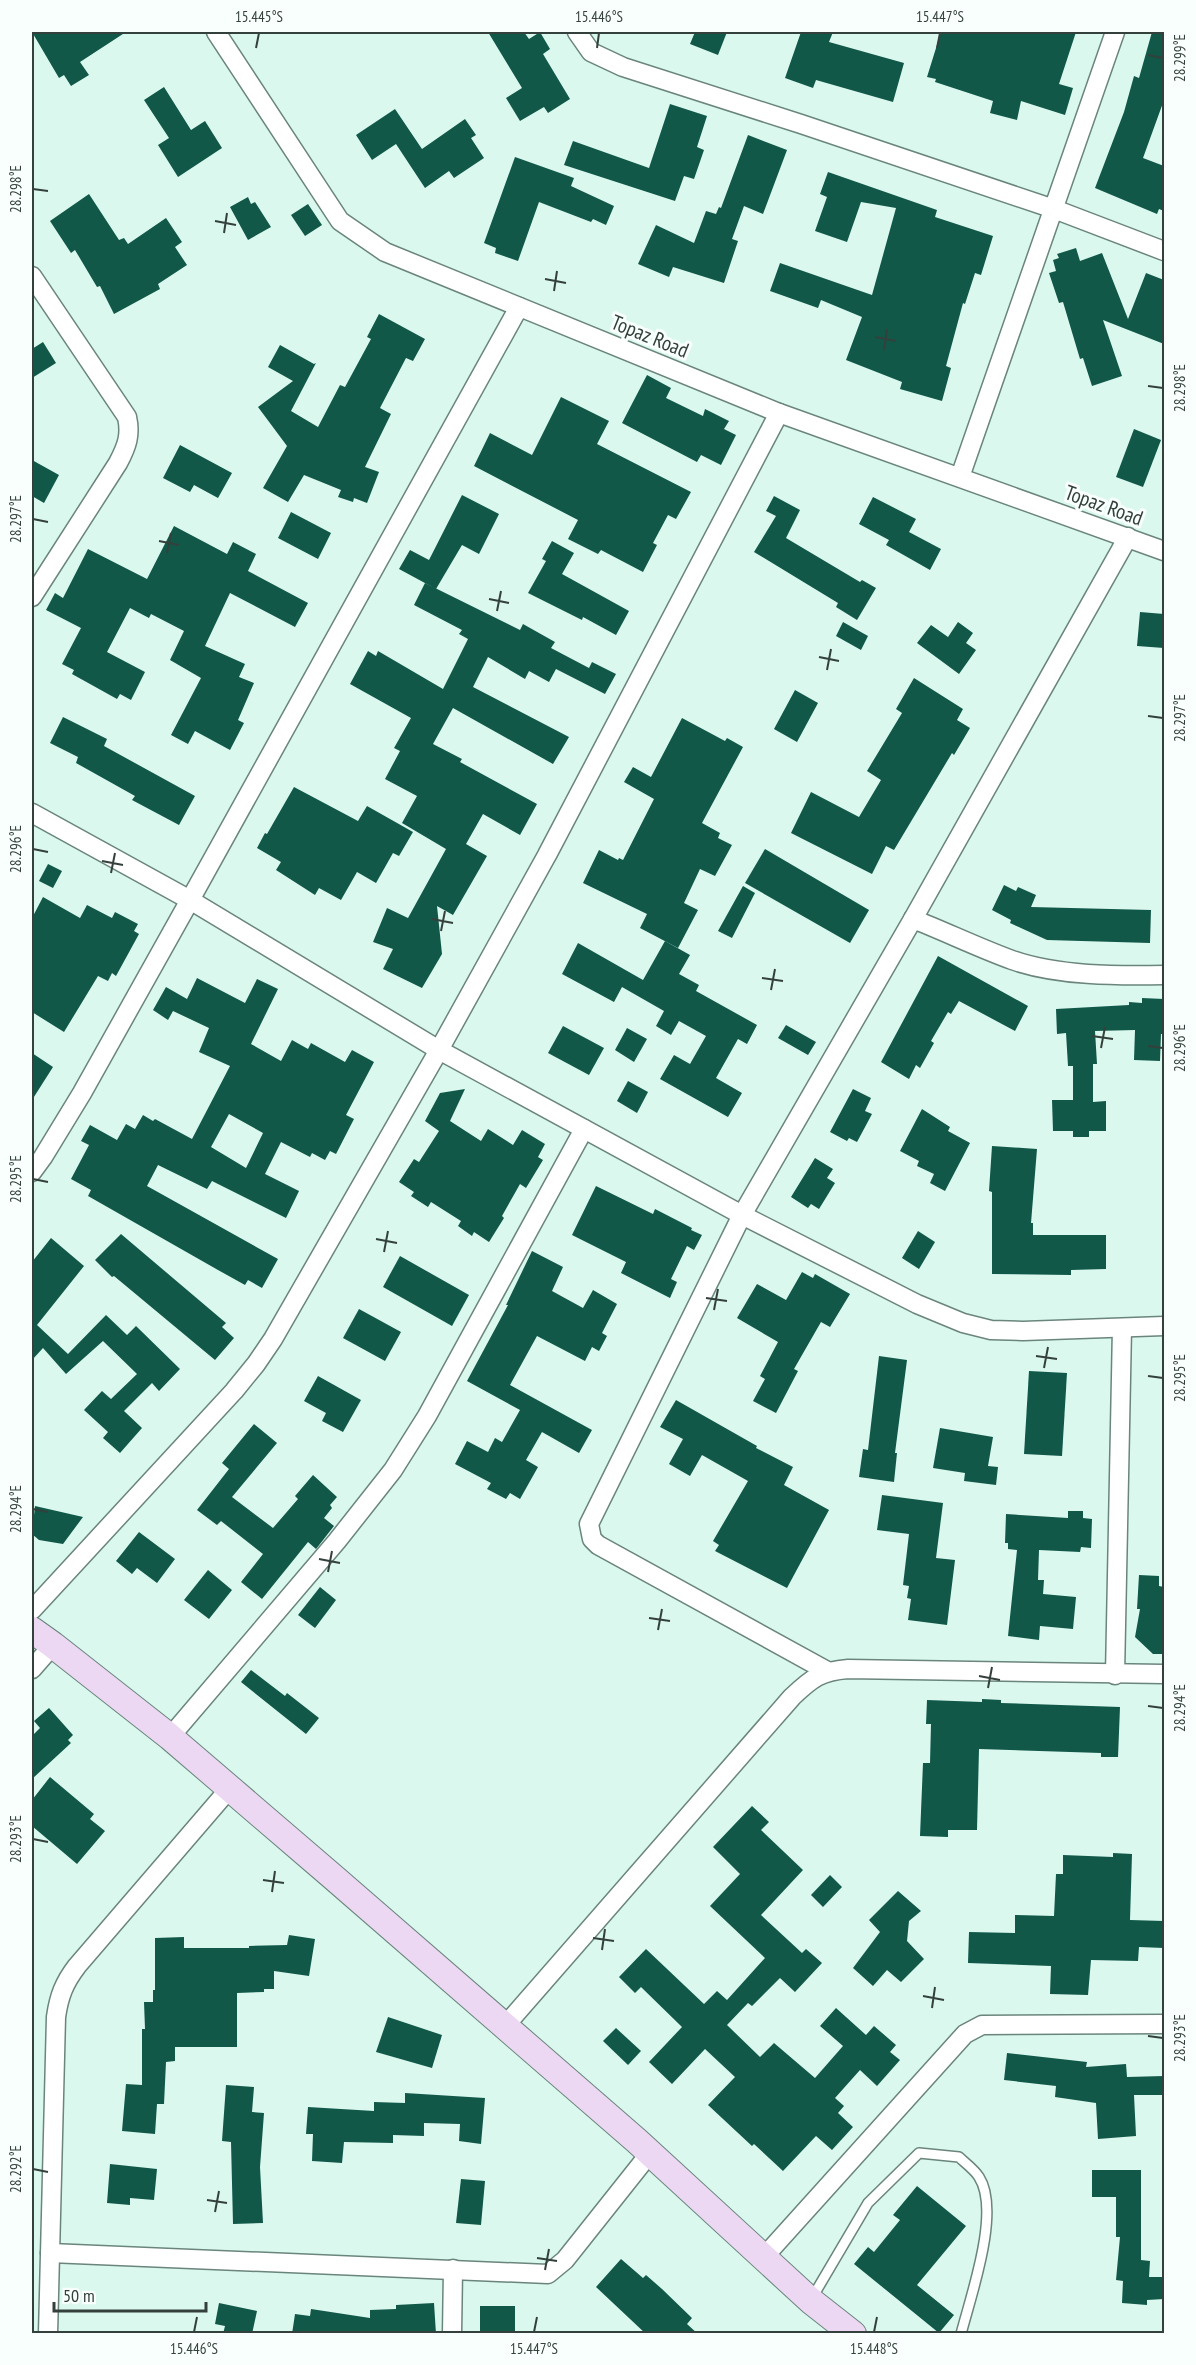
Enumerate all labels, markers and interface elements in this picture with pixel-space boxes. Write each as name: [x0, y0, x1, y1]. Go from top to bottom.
text: 15.445°S: [235, 7, 283, 26]
text: 15.446°S: [575, 7, 623, 26]
text: 15.447°S: [916, 7, 964, 26]
text: 28.299°E: [1170, 34, 1189, 82]
text: 28.298°E: [6, 165, 25, 213]
street label: Topaz Road: [607, 308, 693, 364]
text: 28.298°E: [1170, 364, 1189, 412]
street label: Topaz Road: [1061, 478, 1147, 532]
text: 28.297°E: [6, 495, 25, 543]
text: 28.297°E: [1170, 694, 1189, 742]
text: 28.296°E: [6, 825, 25, 873]
text: 28.296°E: [1170, 1024, 1189, 1072]
text: 28.295°E: [6, 1155, 25, 1203]
text: 28.295°E: [1170, 1354, 1189, 1402]
text: 28.294°E: [6, 1485, 25, 1533]
text: 28.294°E: [1170, 1684, 1189, 1732]
text: 28.293°E: [6, 1815, 25, 1863]
text: 28.293°E: [1170, 2014, 1189, 2062]
text: 28.292°E: [6, 2145, 25, 2193]
scale bar: [54, 2275, 206, 2313]
text: 50 m: [63, 2284, 95, 2307]
text: 15.446°S: [170, 2339, 218, 2358]
text: 15.447°S: [510, 2339, 558, 2358]
text: 15.448°S: [850, 2339, 898, 2358]

